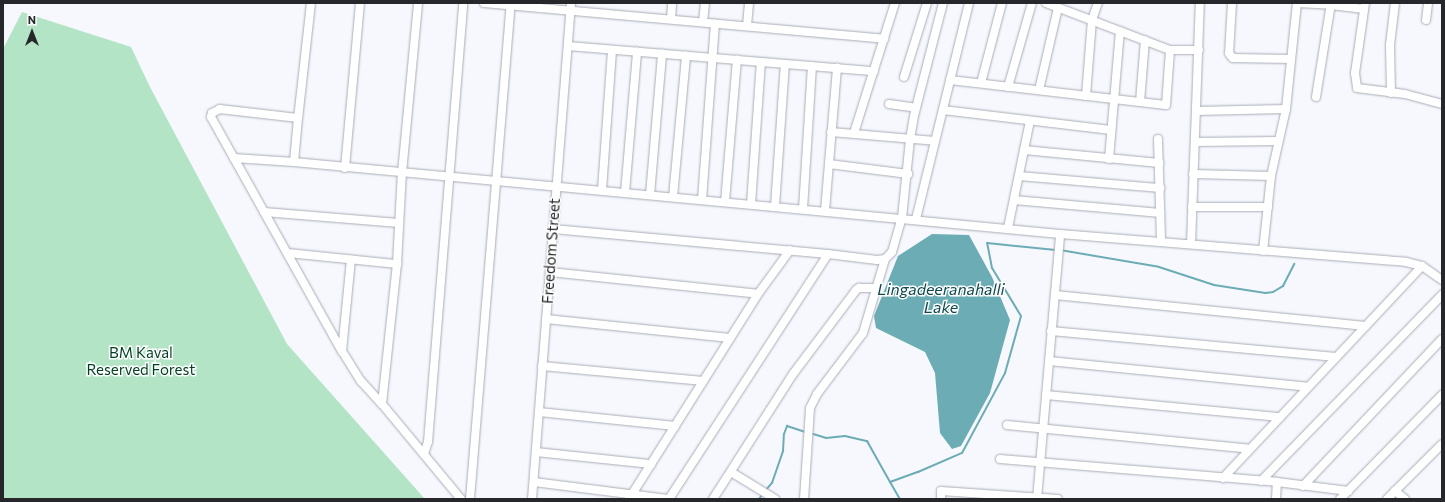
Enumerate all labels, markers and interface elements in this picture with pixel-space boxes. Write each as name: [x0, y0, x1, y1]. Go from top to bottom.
north arrow: [12, 12, 52, 52]
text: N: [28, 13, 36, 26]
street label: Freedom Street: [538, 198, 564, 304]
water label: Lingadeeranahalli Lake: [877, 279, 1005, 317]
park label: BM Kaval Reserved Forest: [87, 343, 195, 378]

